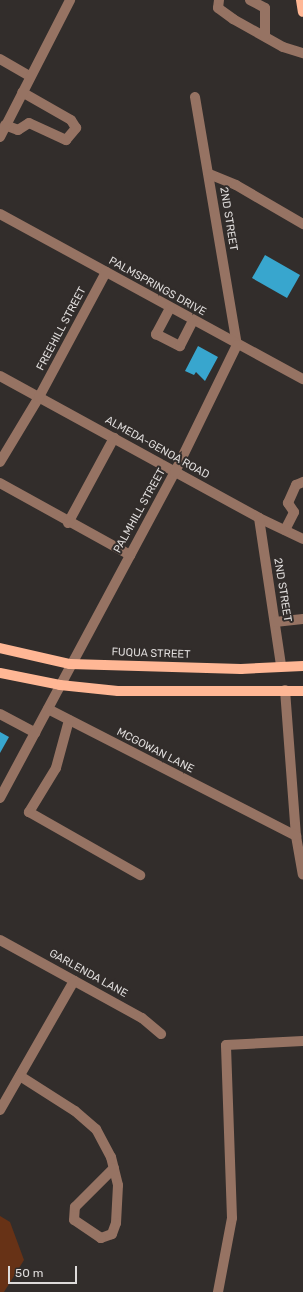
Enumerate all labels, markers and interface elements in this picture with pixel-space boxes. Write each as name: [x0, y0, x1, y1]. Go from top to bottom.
street label: 2ND STREET: [216, 186, 240, 252]
street label: PALMSPRINGS DRIVE: [106, 255, 208, 319]
street label: FREEHILL STREET: [34, 285, 90, 373]
street label: ALMEDA-GENOA ROAD: [102, 414, 212, 482]
street label: PALMHILL STREET: [111, 466, 169, 556]
street label: 2ND STREET: [270, 557, 294, 623]
street label: FUQUA STREET: [111, 646, 191, 662]
street label: MCGOWAN LANE: [114, 726, 196, 776]
street label: GARLENDA LANE: [46, 947, 130, 1001]
scale bar: [10, 1258, 79, 1284]
text: 50 m: [15, 1266, 43, 1280]

